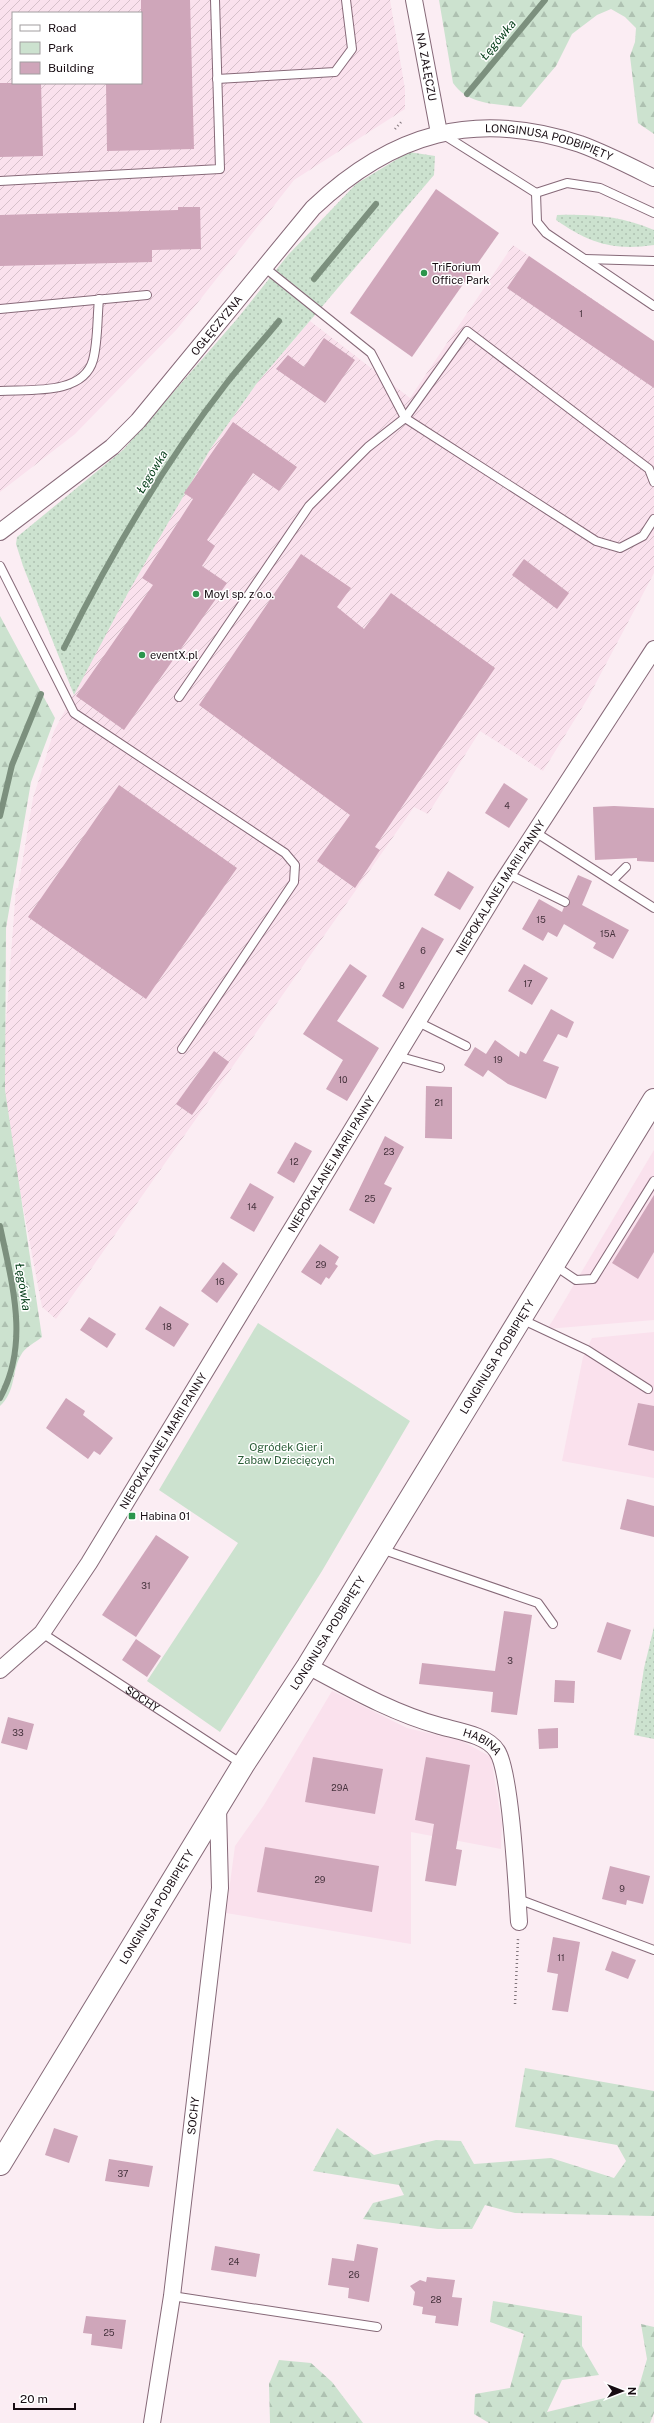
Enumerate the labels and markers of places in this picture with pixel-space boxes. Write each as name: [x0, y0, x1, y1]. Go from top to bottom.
place label: TriForium Office Park: [432, 261, 489, 286]
marker: TriForium Office Park: [419, 268, 429, 278]
place label: Moyl sp. z o.o.: [204, 588, 274, 600]
marker: Moyl sp. z o.o.: [191, 589, 201, 599]
place label: eventX.pl: [150, 649, 198, 661]
marker: eventX.pl: [137, 650, 147, 660]
place label: Habina 01: [140, 1510, 190, 1522]
marker: Habina 01: [127, 1511, 137, 1521]

